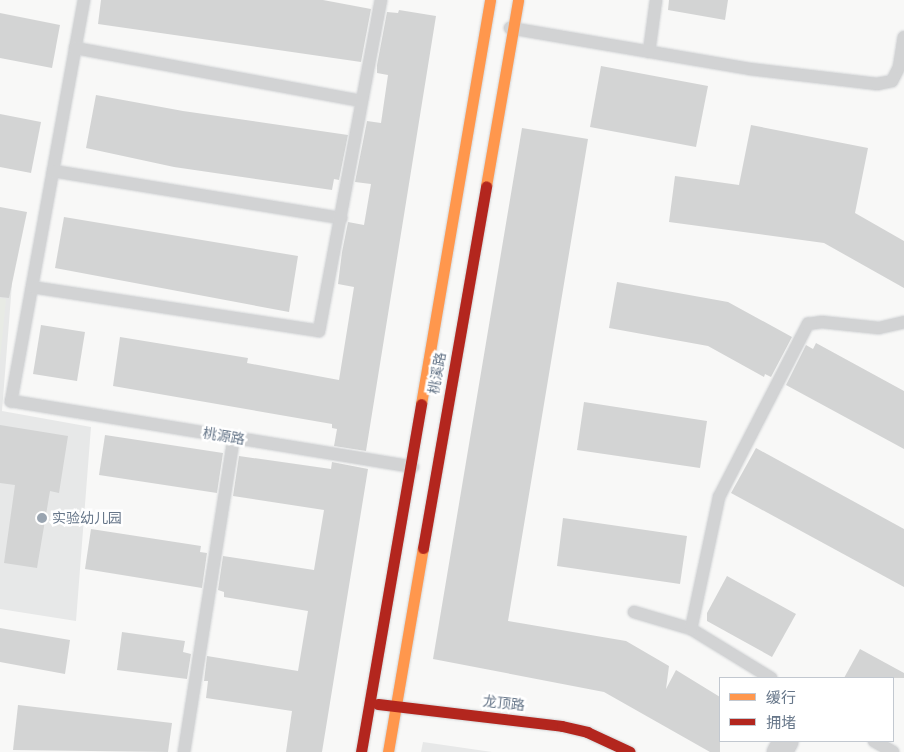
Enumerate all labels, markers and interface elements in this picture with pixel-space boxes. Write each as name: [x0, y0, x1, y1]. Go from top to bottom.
street label: 桃溪路: [425, 351, 449, 395]
street label: 桃源路: [202, 424, 246, 448]
place label: 实验幼儿园: [52, 510, 122, 526]
marker: 实验幼儿园: [36, 512, 48, 524]
legend: [719, 677, 894, 742]
text: 缓行: [766, 688, 796, 708]
street label: 龙顶路: [482, 692, 526, 714]
text: 拥堵: [766, 713, 796, 733]

